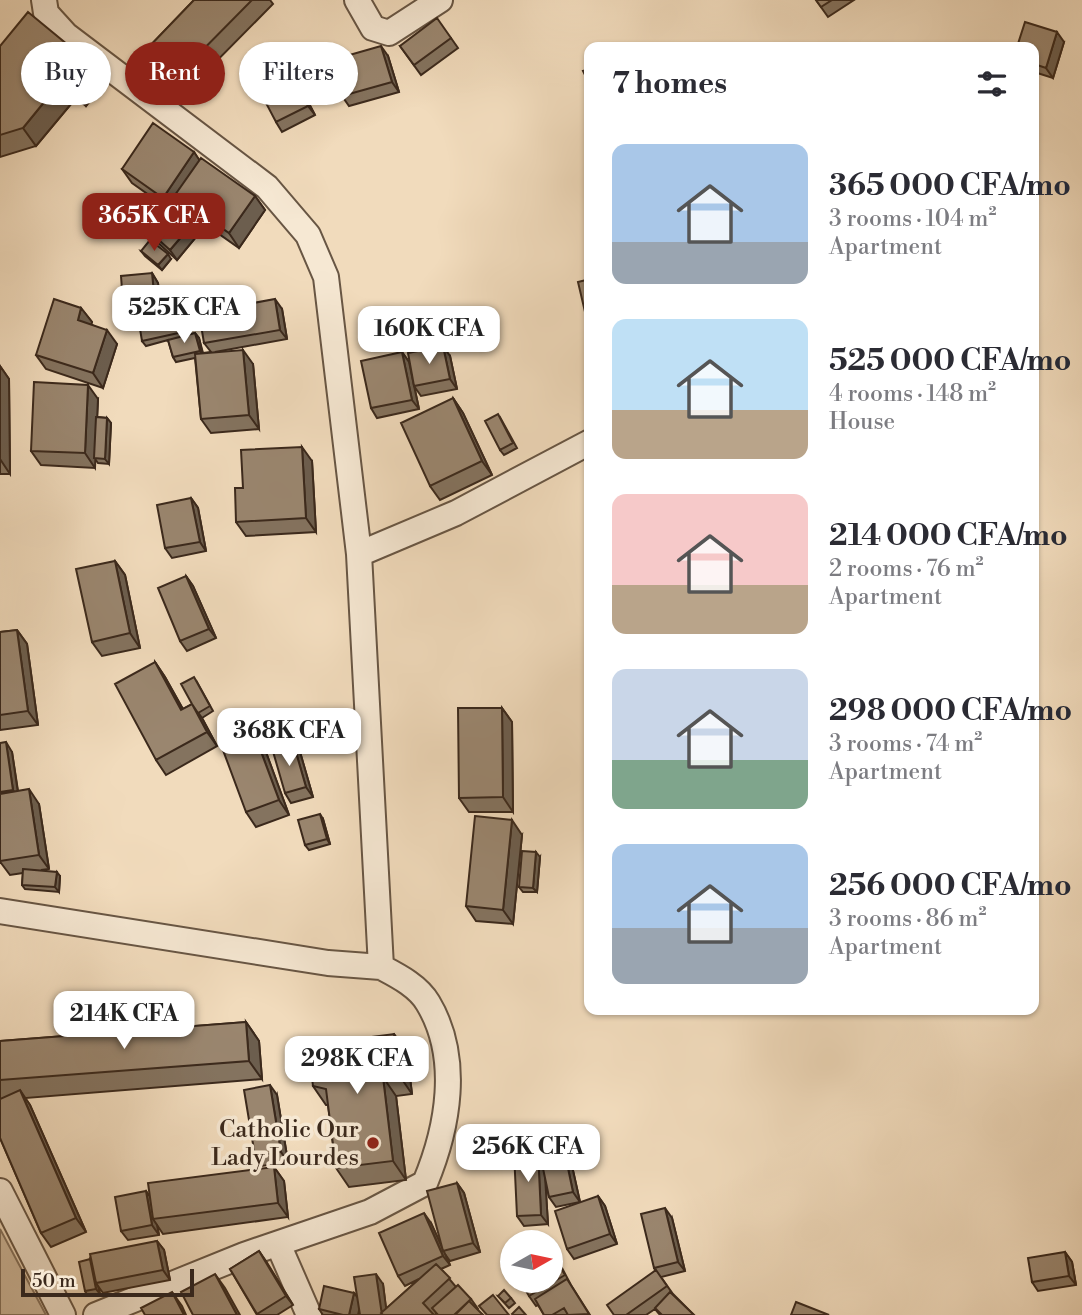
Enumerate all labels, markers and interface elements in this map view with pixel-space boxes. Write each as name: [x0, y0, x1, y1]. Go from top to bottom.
chip: Buy: [21, 42, 111, 105]
chip: Rent: [125, 42, 225, 105]
chip: Filters: [239, 42, 358, 105]
text: 7 homes: [612, 65, 727, 103]
icon: filters: [973, 65, 1011, 103]
text: 365 000 CFA/mo: [829, 167, 1071, 205]
icon: home: [668, 172, 752, 256]
pin: 365K CFA: [82, 194, 226, 253]
text: 365K CFA: [98, 202, 210, 230]
text: 3 rooms · 104 m²: [829, 205, 997, 233]
text: Apartment: [829, 233, 942, 261]
pin: 525K CFA: [112, 286, 256, 345]
text: 525K CFA: [128, 294, 240, 322]
pin: 160K CFA: [357, 306, 501, 366]
text: 160K CFA: [374, 315, 484, 343]
text: 525 000 CFA/mo: [829, 342, 1071, 380]
icon: home: [668, 347, 752, 431]
text: 4 rooms · 148 m²: [829, 380, 996, 408]
text: House: [829, 408, 895, 436]
text: 214 000 CFA/mo: [829, 517, 1068, 555]
icon: home: [668, 522, 752, 606]
text: 2 rooms · 76 m²: [829, 555, 984, 583]
text: Apartment: [829, 583, 942, 611]
text: 298 000 CFA/mo: [829, 692, 1072, 730]
icon: home: [668, 697, 752, 781]
pin: 368K CFA: [217, 708, 361, 768]
text: 368K CFA: [233, 717, 345, 745]
text: 3 rooms · 74 m²: [829, 730, 982, 758]
text: Apartment: [829, 758, 942, 786]
text: 256 000 CFA/mo: [829, 867, 1072, 905]
icon: home: [668, 872, 752, 956]
text: 3 rooms · 86 m²: [829, 905, 986, 933]
text: Apartment: [829, 933, 942, 961]
pin: 214K CFA: [52, 992, 196, 1051]
text: 214K CFA: [70, 1000, 178, 1028]
pin: 298K CFA: [285, 1036, 429, 1096]
text: 298K CFA: [301, 1045, 413, 1073]
place label: Catholic Our Lady Lourdes: [211, 1115, 359, 1173]
pin: 256K CFA: [456, 1124, 600, 1184]
text: 256K CFA: [472, 1133, 584, 1161]
marker: Catholic Our Lady Lourdes: [365, 1135, 381, 1151]
north arrow: [500, 1230, 564, 1293]
map controls: [500, 1230, 563, 1293]
scale bar: [21, 1266, 194, 1298]
text: 50 m: [32, 1269, 76, 1293]

